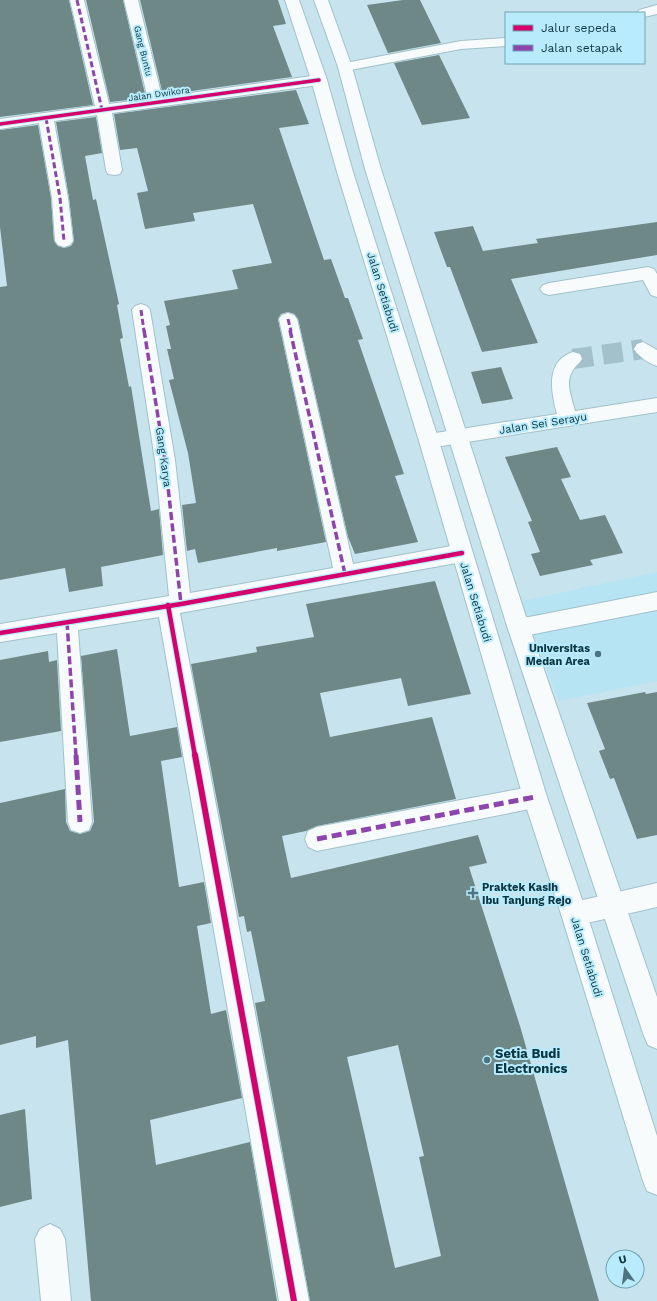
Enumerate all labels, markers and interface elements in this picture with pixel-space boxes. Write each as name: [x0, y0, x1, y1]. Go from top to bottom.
legend: [505, 12, 645, 64]
text: Jalur sepeda: [541, 21, 616, 35]
street label: Gang Buntu: [132, 25, 154, 77]
text: Jalan setapak: [541, 41, 623, 55]
street label: Jalan Dwikora: [128, 85, 190, 103]
street label: Jalan Setiabudi: [364, 251, 401, 334]
street label: Jalan Sei Serayu: [498, 410, 588, 437]
street label: Gang Karya: [153, 426, 174, 488]
street label: Jalan Setiabudi: [457, 561, 494, 644]
place label: Universitas Medan Area: [526, 642, 591, 668]
marker: Universitas Medan Area: [593, 649, 603, 659]
place label: Praktek Kasih Ibu Tanjung Rejo: [482, 881, 572, 907]
marker: Praktek Kasih Ibu Tanjung Rejo: [467, 887, 479, 899]
street label: Jalan Setiabudi: [568, 916, 605, 999]
place label: Setia Budi Electronics: [495, 1046, 568, 1076]
marker: Setia Budi Electronics: [482, 1055, 492, 1065]
north arrow: [605, 1249, 645, 1289]
text: U: [617, 1252, 628, 1267]

